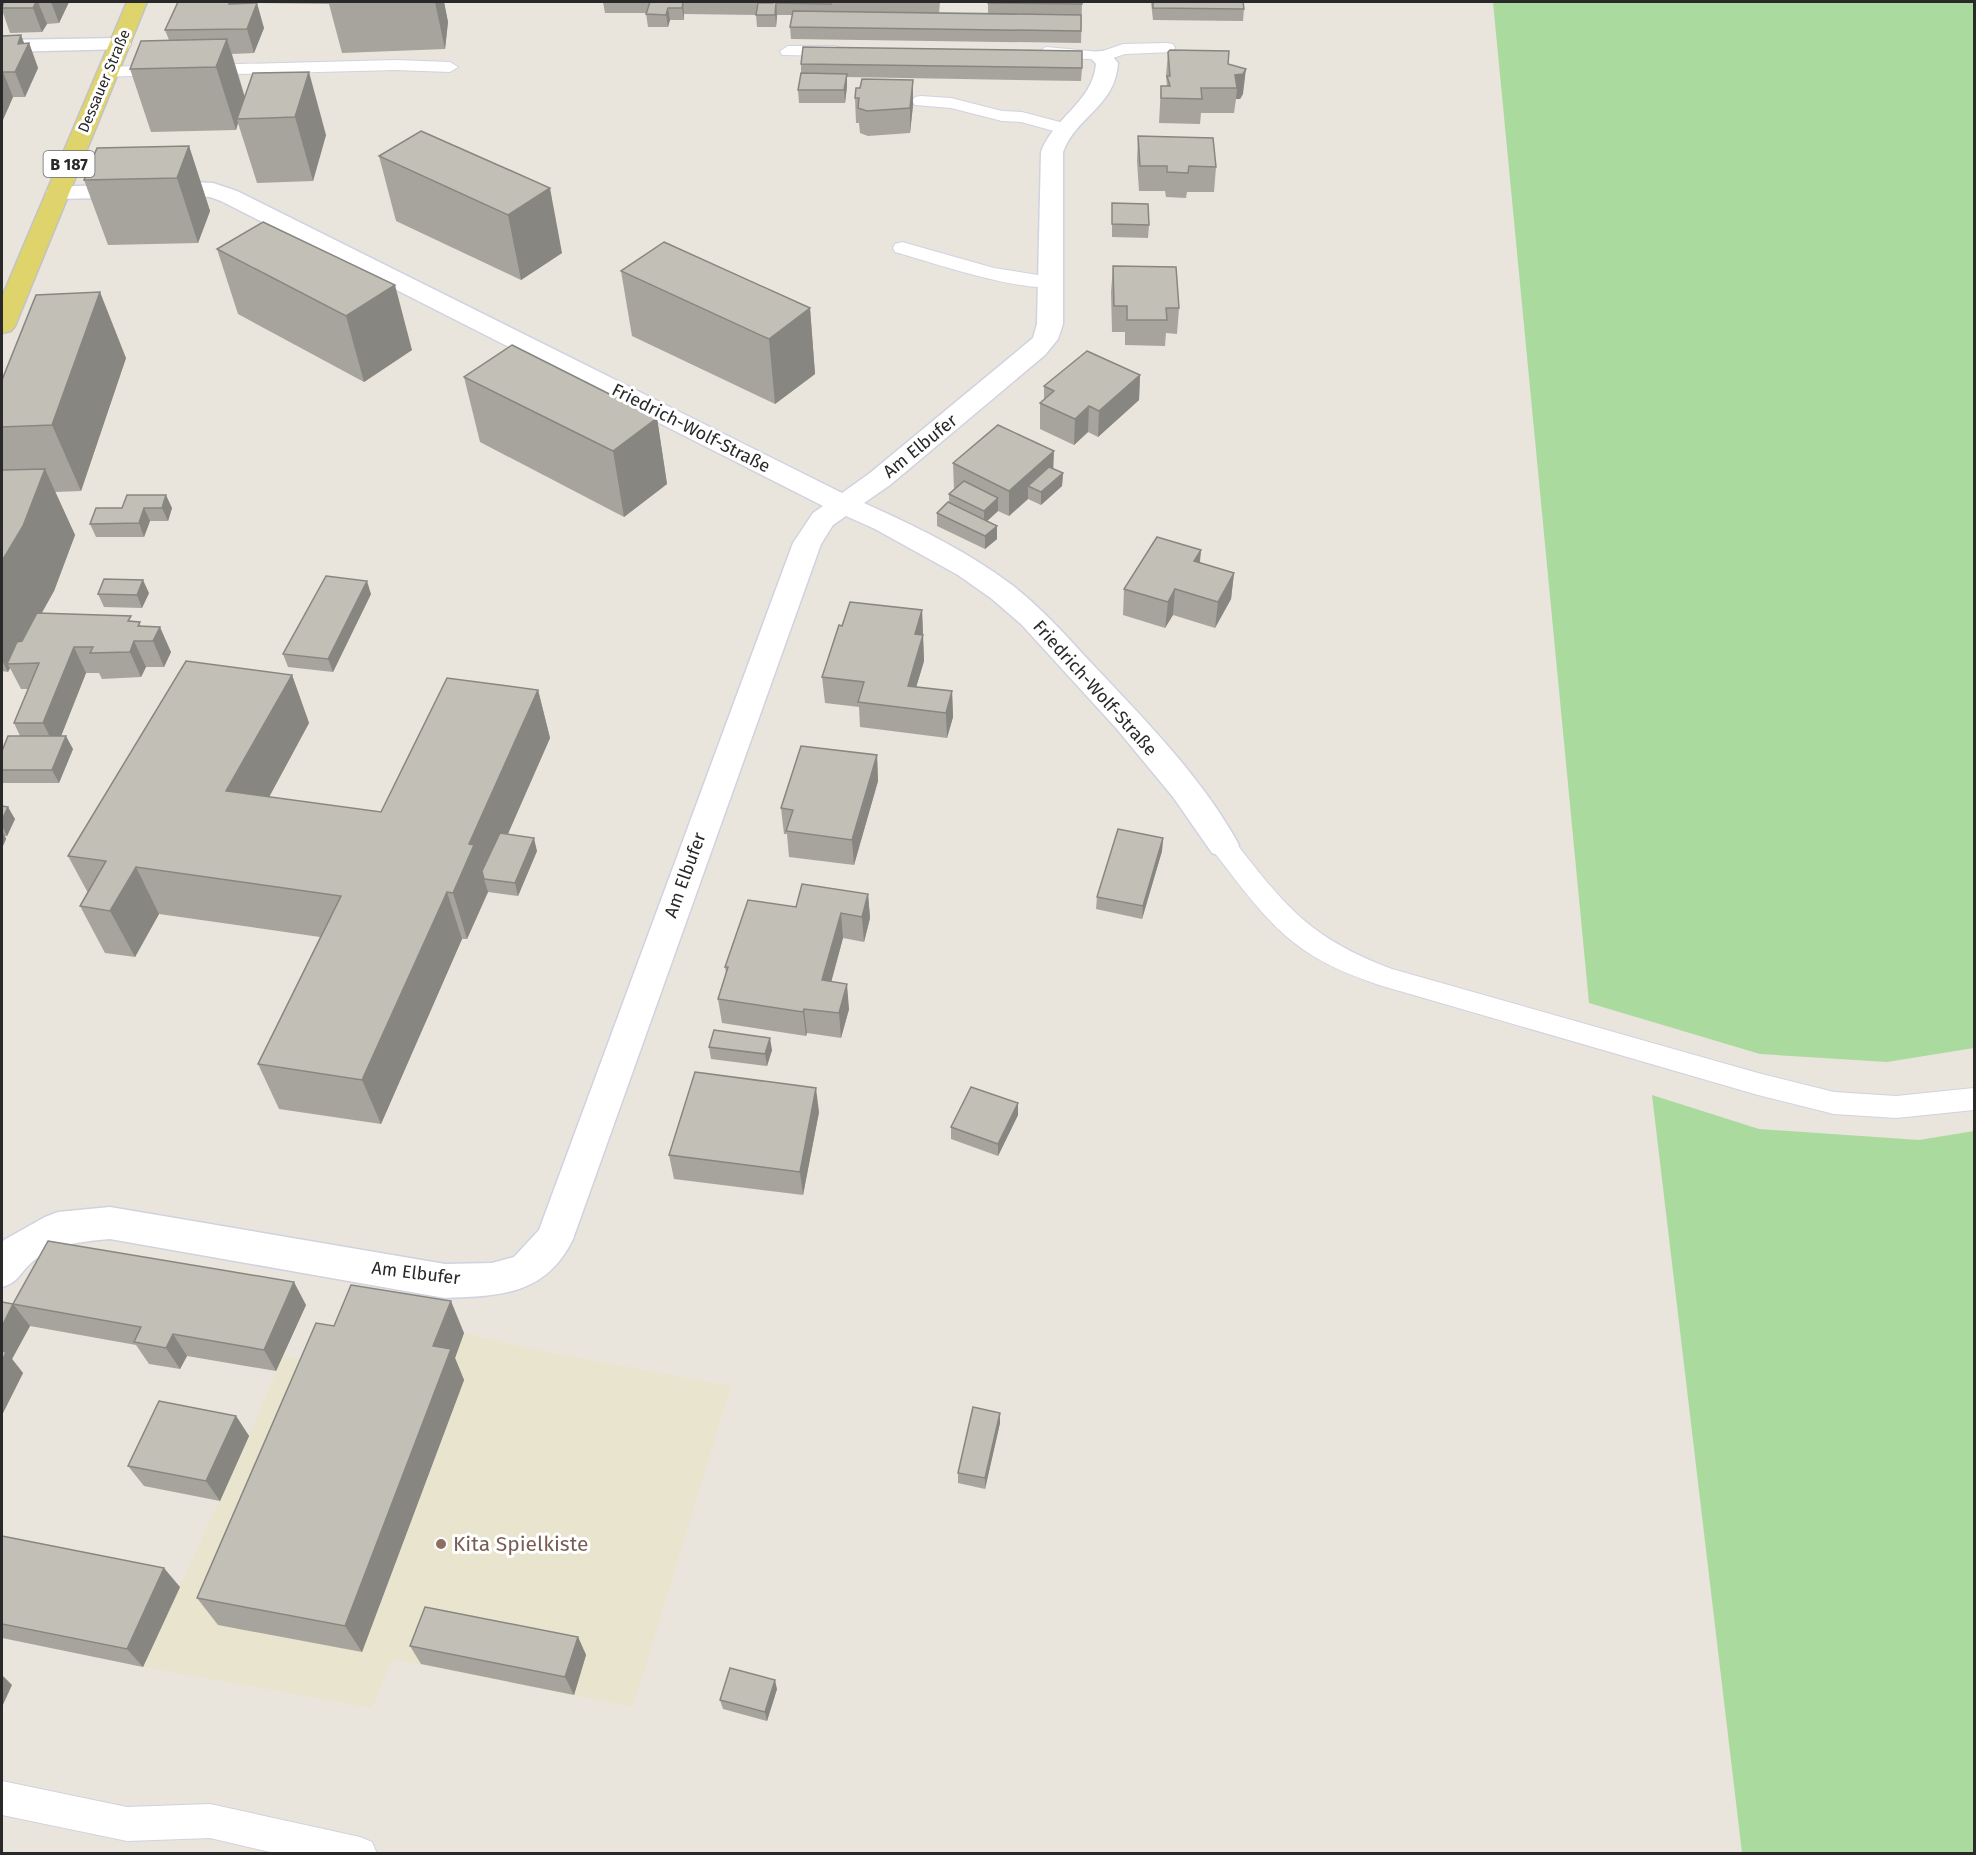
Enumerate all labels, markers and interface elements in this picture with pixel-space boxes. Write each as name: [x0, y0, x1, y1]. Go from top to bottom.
street label: Dessauer Straße: [74, 27, 134, 135]
road number: B 187: [44, 151, 94, 177]
street label: Friedrich-Wolf-Straße: [608, 379, 774, 477]
street label: Am Elbufer: [878, 409, 962, 483]
street label: Friedrich-Wolf-Straße: [1028, 616, 1162, 760]
street label: Am Elbufer: [659, 829, 711, 921]
street label: Am Elbufer: [370, 1257, 462, 1289]
place label: Kita Spielkiste: [453, 1531, 588, 1557]
marker: Kita Spielkiste: [434, 1537, 448, 1551]

